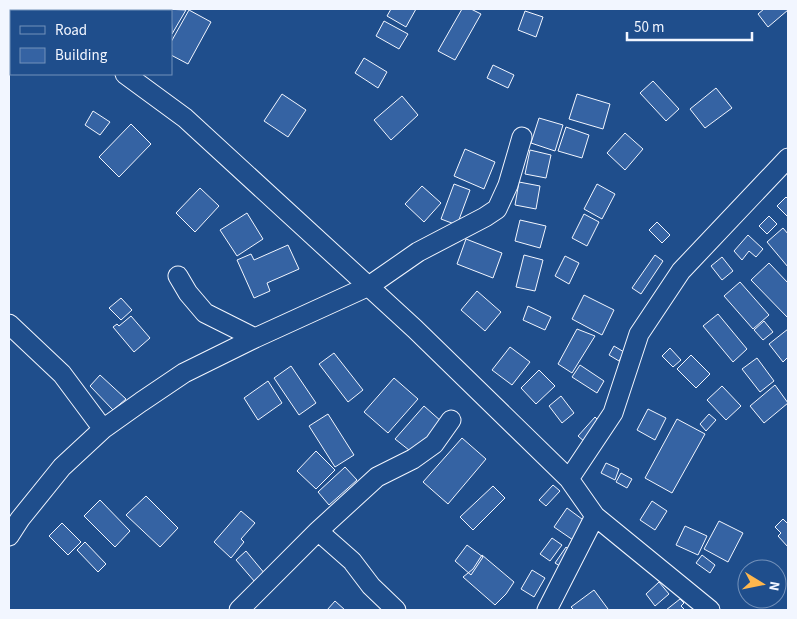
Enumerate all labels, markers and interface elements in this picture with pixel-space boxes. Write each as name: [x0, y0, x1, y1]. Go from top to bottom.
legend: [10, 10, 172, 75]
scale bar: [627, 10, 752, 42]
text: 50 m: [634, 17, 664, 38]
text: Road: [55, 20, 87, 41]
text: Building: [55, 45, 108, 66]
north arrow: [737, 559, 787, 609]
text: N: [763, 580, 784, 592]

